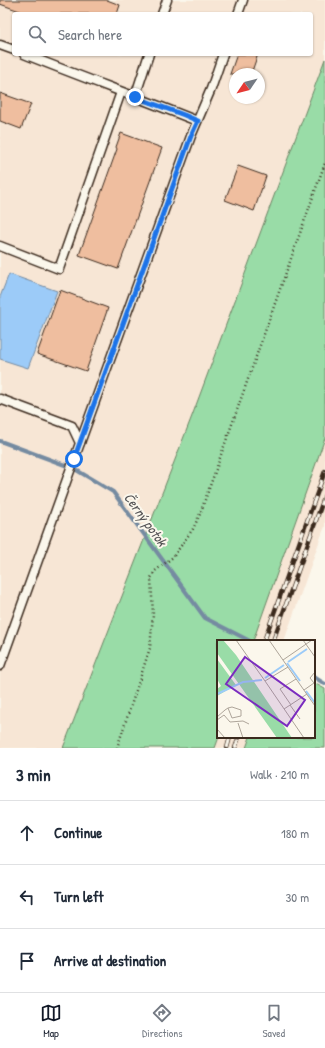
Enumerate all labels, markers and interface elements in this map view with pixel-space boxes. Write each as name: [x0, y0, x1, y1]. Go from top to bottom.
search box: [12, 12, 313, 56]
icon: search: [26, 23, 48, 45]
text: Search here: [58, 24, 122, 45]
north arrow: [229, 68, 265, 104]
route end: [126, 88, 144, 106]
route start: [65, 450, 83, 468]
water label: Černý potok: [119, 488, 173, 551]
inset map: [217, 640, 315, 738]
text: 3 min: [16, 763, 51, 786]
text: Walk · 210 m: [250, 765, 309, 783]
icon: ahead: [16, 822, 38, 844]
text: Continue: [54, 822, 102, 843]
text: 180 m: [281, 824, 309, 842]
icon: left: [16, 886, 38, 908]
text: Turn left: [54, 886, 104, 907]
text: 30 m: [286, 888, 309, 906]
icon: arrive: [16, 950, 38, 972]
text: Arrive at destination: [54, 950, 166, 971]
tab: Map: [40, 1002, 62, 1040]
tab: Directions: [142, 1002, 183, 1040]
tab: Saved: [263, 1002, 285, 1040]

